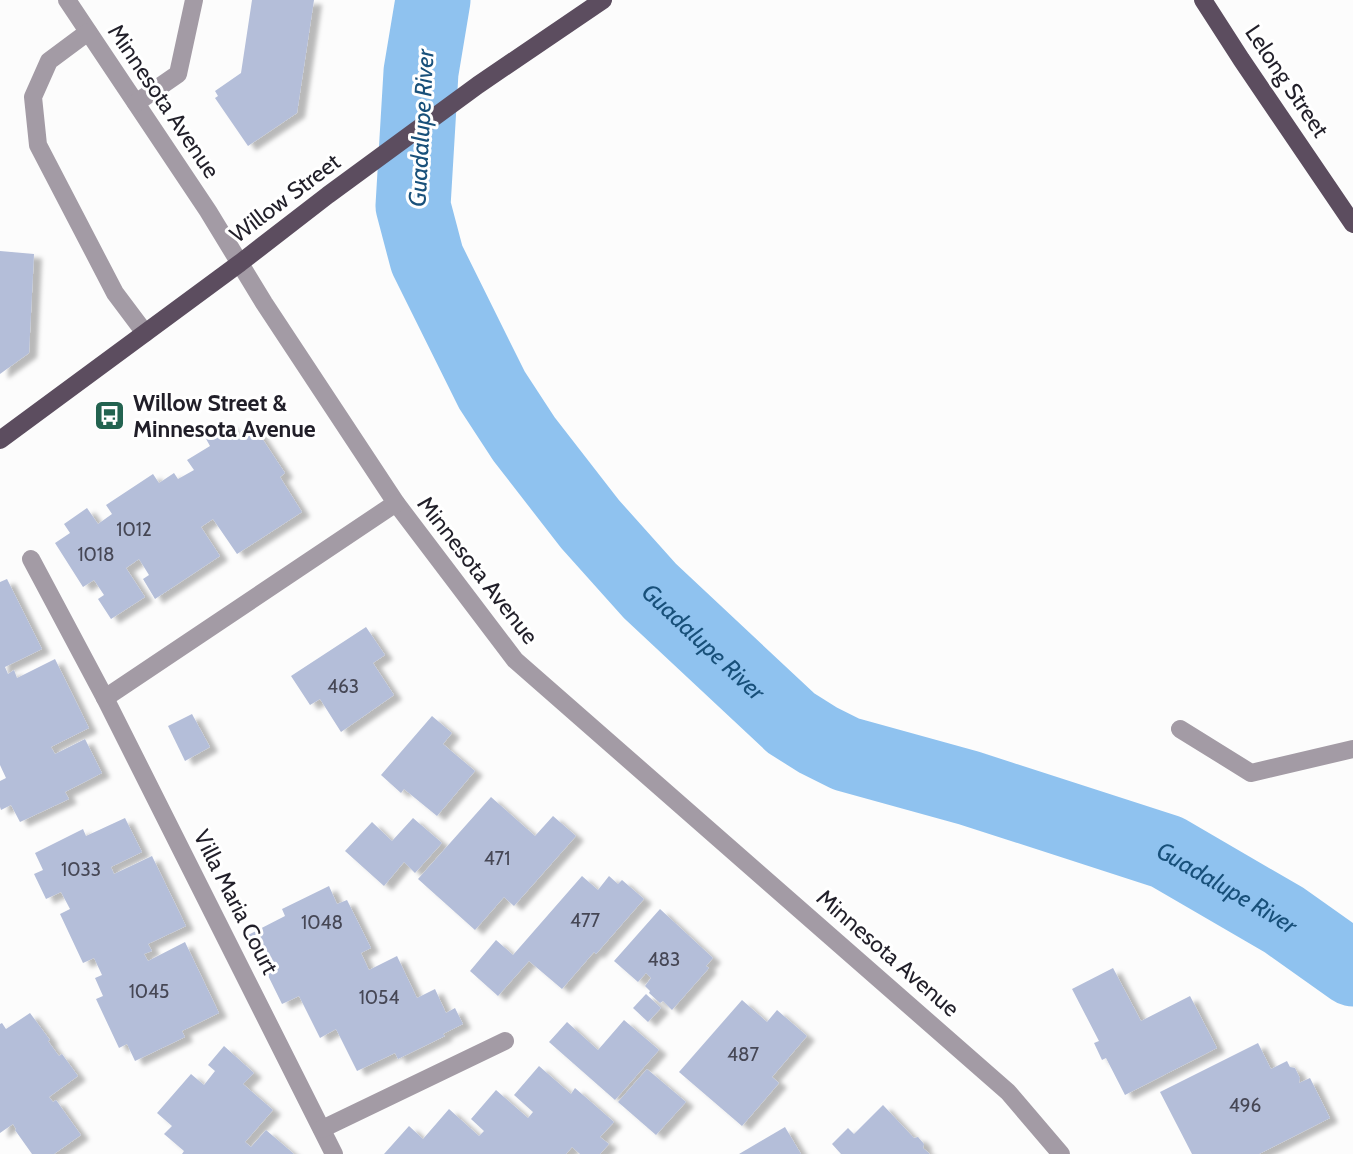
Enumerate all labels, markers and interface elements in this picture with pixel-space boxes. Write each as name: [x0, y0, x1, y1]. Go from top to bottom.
street label: Minnesota Avenue: [102, 19, 226, 184]
street label: Lelong Street: [1239, 19, 1335, 143]
water label: Guadalupe River: [402, 47, 440, 208]
street label: Willow Street: [224, 147, 346, 249]
place label: Willow Street & Minnesota Avenue: [133, 389, 316, 443]
bus stop icon: Willow Street & Minnesota Avenue: [93, 399, 127, 433]
street label: Minnesota Avenue: [412, 491, 544, 650]
house number: 1012: [116, 518, 152, 541]
house number: 1018: [77, 543, 115, 566]
water label: Guadalupe River: [636, 577, 773, 707]
house number: 463: [327, 675, 359, 698]
street label: Villa Maria Court: [188, 825, 285, 979]
water label: Guadalupe River: [1154, 835, 1305, 940]
house number: 471: [484, 847, 510, 870]
house number: 1033: [61, 858, 101, 881]
street label: Minnesota Avenue: [811, 883, 965, 1023]
house number: 477: [570, 909, 600, 932]
house number: 1048: [301, 911, 343, 934]
house number: 483: [648, 948, 680, 971]
house number: 1045: [129, 980, 169, 1003]
house number: 1054: [359, 986, 399, 1009]
house number: 487: [727, 1043, 759, 1066]
house number: 496: [1229, 1094, 1261, 1117]

